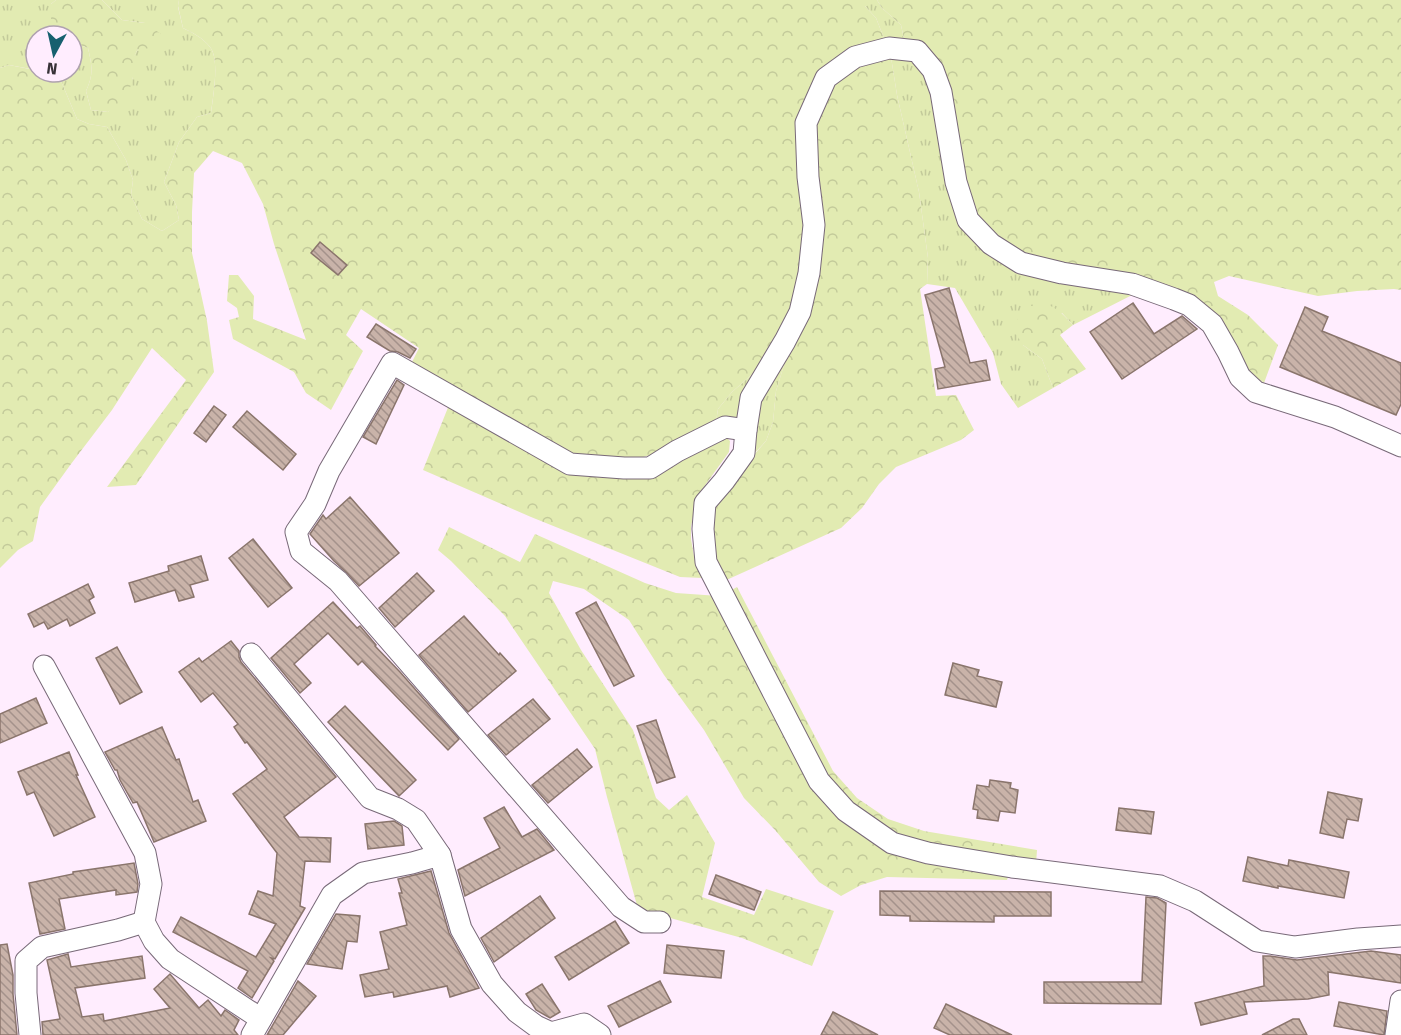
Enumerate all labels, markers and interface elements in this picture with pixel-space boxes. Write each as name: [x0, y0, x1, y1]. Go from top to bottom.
north arrow: [24, 24, 84, 84]
text: N: [45, 58, 59, 79]

